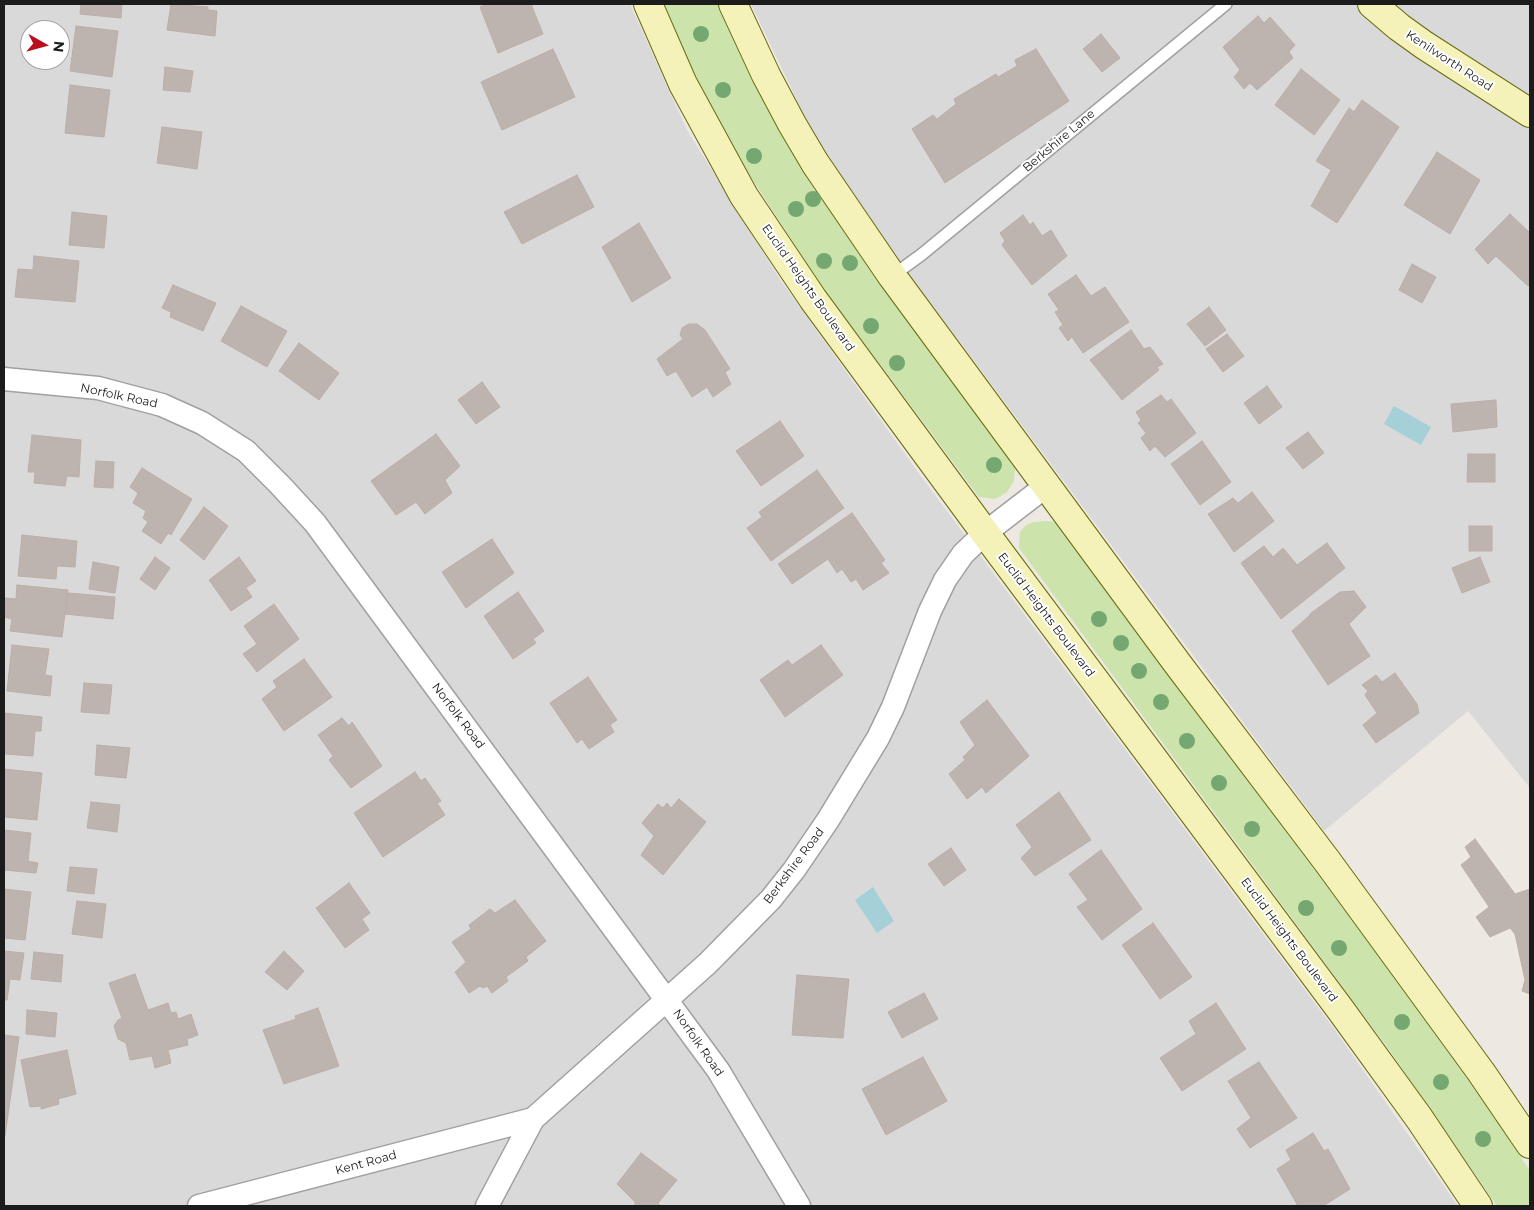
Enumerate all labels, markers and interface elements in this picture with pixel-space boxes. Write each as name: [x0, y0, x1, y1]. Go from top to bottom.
north arrow: [20, 20, 70, 70]
street label: Kenilworth Road: [1403, 28, 1495, 94]
text: N: [49, 40, 69, 53]
street label: Berkshire Lane: [1020, 107, 1098, 175]
street label: Euclid Heights Boulevard: [759, 222, 857, 354]
street label: Norfolk Road: [79, 381, 159, 411]
street label: Euclid Heights Boulevard: [995, 550, 1097, 680]
street label: Norfolk Road: [429, 680, 487, 752]
street label: Berkshire Road: [761, 825, 827, 907]
street label: Euclid Heights Boulevard: [1238, 875, 1340, 1005]
street label: Norfolk Road: [670, 1007, 726, 1079]
street label: Kent Road: [334, 1148, 398, 1178]

